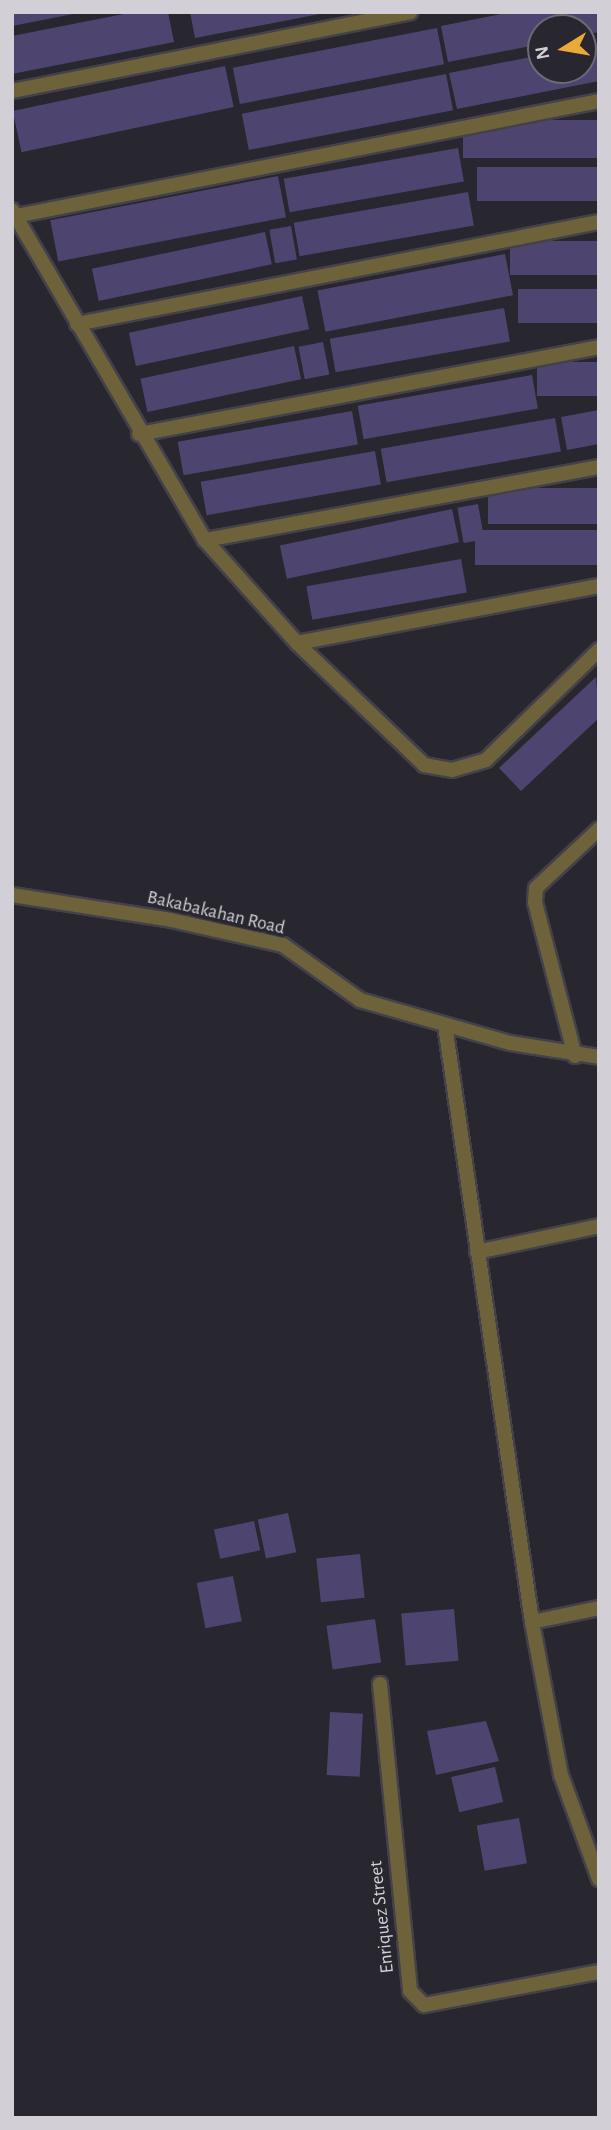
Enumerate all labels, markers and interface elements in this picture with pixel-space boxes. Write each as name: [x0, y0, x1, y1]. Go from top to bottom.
north arrow: [527, 14, 597, 84]
text: N: [532, 44, 553, 61]
street label: Bakabakahan Road: [145, 886, 287, 940]
street label: Enriquez Street: [365, 1860, 399, 1974]

